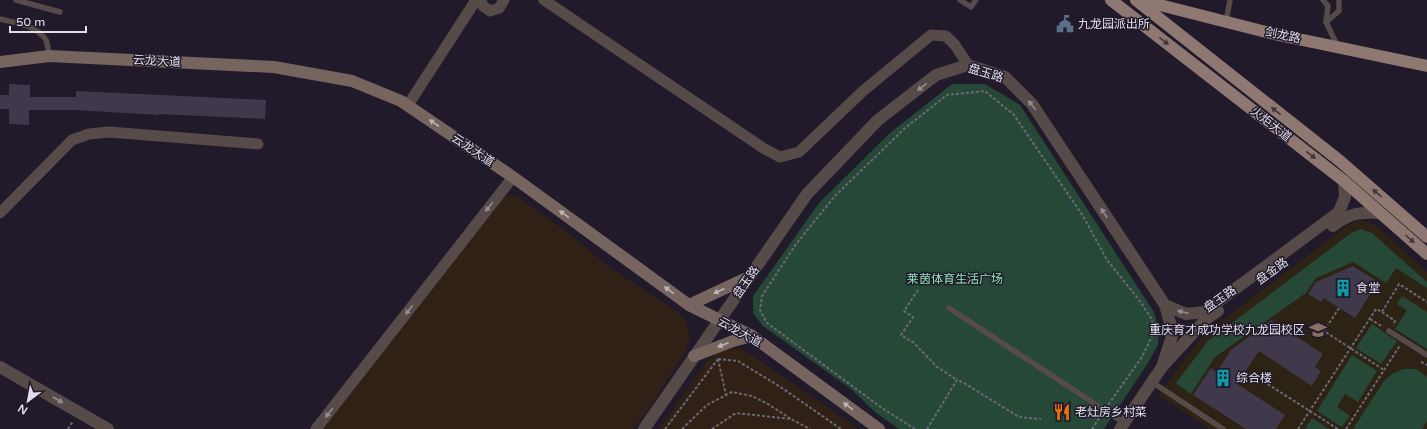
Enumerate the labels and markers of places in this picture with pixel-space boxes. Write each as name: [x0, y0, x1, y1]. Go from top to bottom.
public building icon: 九龙园派出所: [1055, 14, 1075, 34]
place label: 九龙园派出所: [1078, 17, 1150, 31]
building icon: 食堂: [1333, 278, 1353, 298]
place label: 食堂: [1356, 281, 1380, 295]
school or university icon: 重庆育才成功学校九龙园校区: [1308, 320, 1328, 340]
place label: 重庆育才成功学校九龙园校区: [1149, 323, 1305, 337]
building icon: 综合楼: [1213, 368, 1233, 388]
place label: 综合楼: [1236, 371, 1272, 385]
restaurant icon: 老灶房乡村菜: [1052, 402, 1072, 422]
place label: 老灶房乡村菜: [1075, 405, 1147, 419]

